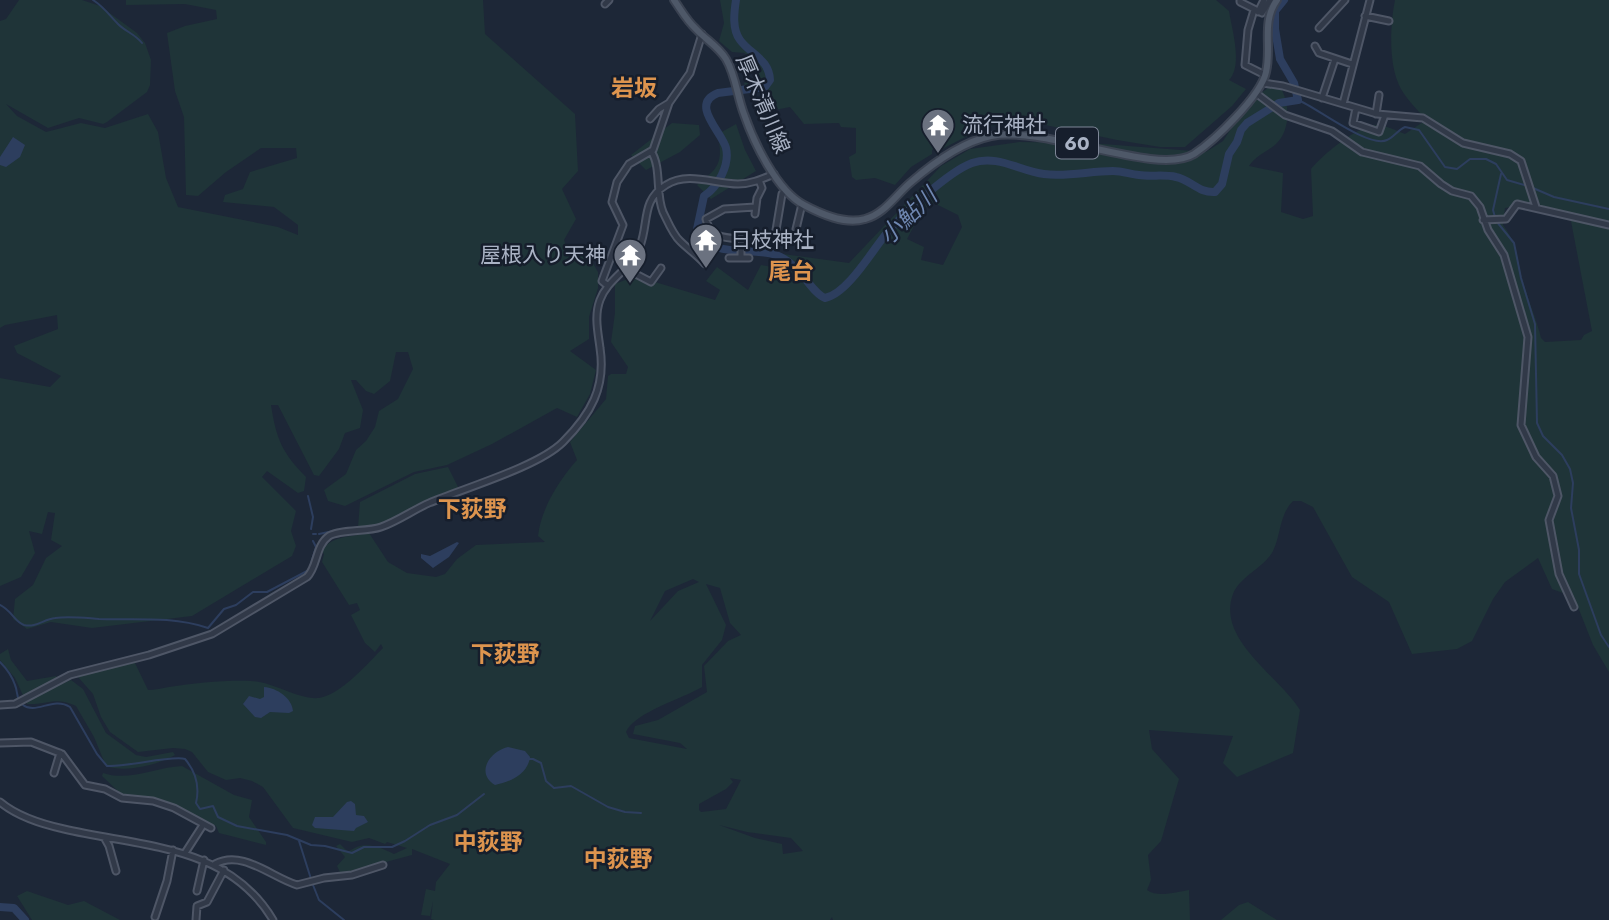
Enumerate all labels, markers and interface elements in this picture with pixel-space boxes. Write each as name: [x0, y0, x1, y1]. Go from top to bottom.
street label: 厚木清川線: [729, 50, 797, 158]
district label: 岩坂: [611, 71, 657, 105]
temple icon: 流行神社: [919, 106, 957, 155]
place label: 流行神社: [962, 110, 1046, 140]
road number: 60: [1056, 127, 1098, 158]
water label: 小鮎川: [871, 178, 947, 252]
temple icon: 日枝神社: [687, 221, 725, 270]
place label: 日枝神社: [730, 225, 814, 255]
temple icon: 屋根入り天神: [611, 236, 649, 285]
place label: 屋根入り天神: [480, 240, 606, 270]
district label: 尾台: [768, 254, 814, 288]
district label: 下荻野: [438, 492, 507, 526]
district label: 下荻野: [471, 637, 540, 671]
district label: 中荻野: [454, 825, 523, 859]
district label: 中荻野: [584, 842, 653, 876]

